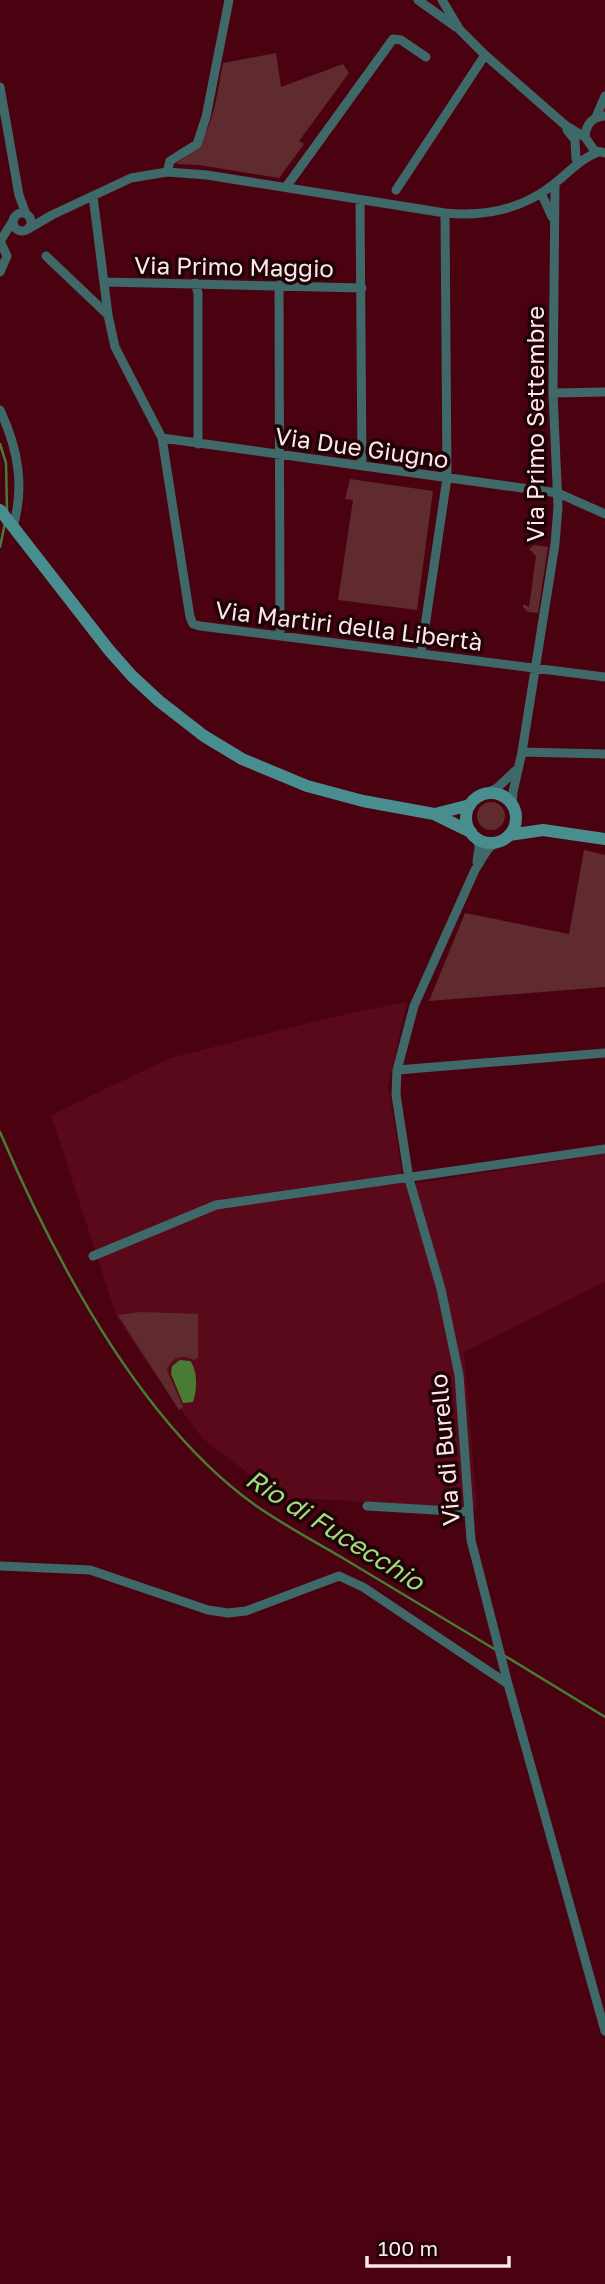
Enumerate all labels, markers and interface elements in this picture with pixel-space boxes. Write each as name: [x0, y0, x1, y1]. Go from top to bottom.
street label: Via Primo Maggio: [134, 250, 334, 282]
street label: Via Primo Settembre: [520, 306, 549, 542]
street label: Via Due Giugno: [273, 420, 451, 474]
street label: Via Martiri della Libertà: [214, 594, 484, 656]
street label: Via di Burello: [423, 1373, 465, 1527]
water label: Rio di Fucecchio: [240, 1463, 431, 1598]
scale bar: [367, 2224, 509, 2268]
text: 100 m: [378, 2235, 438, 2261]

